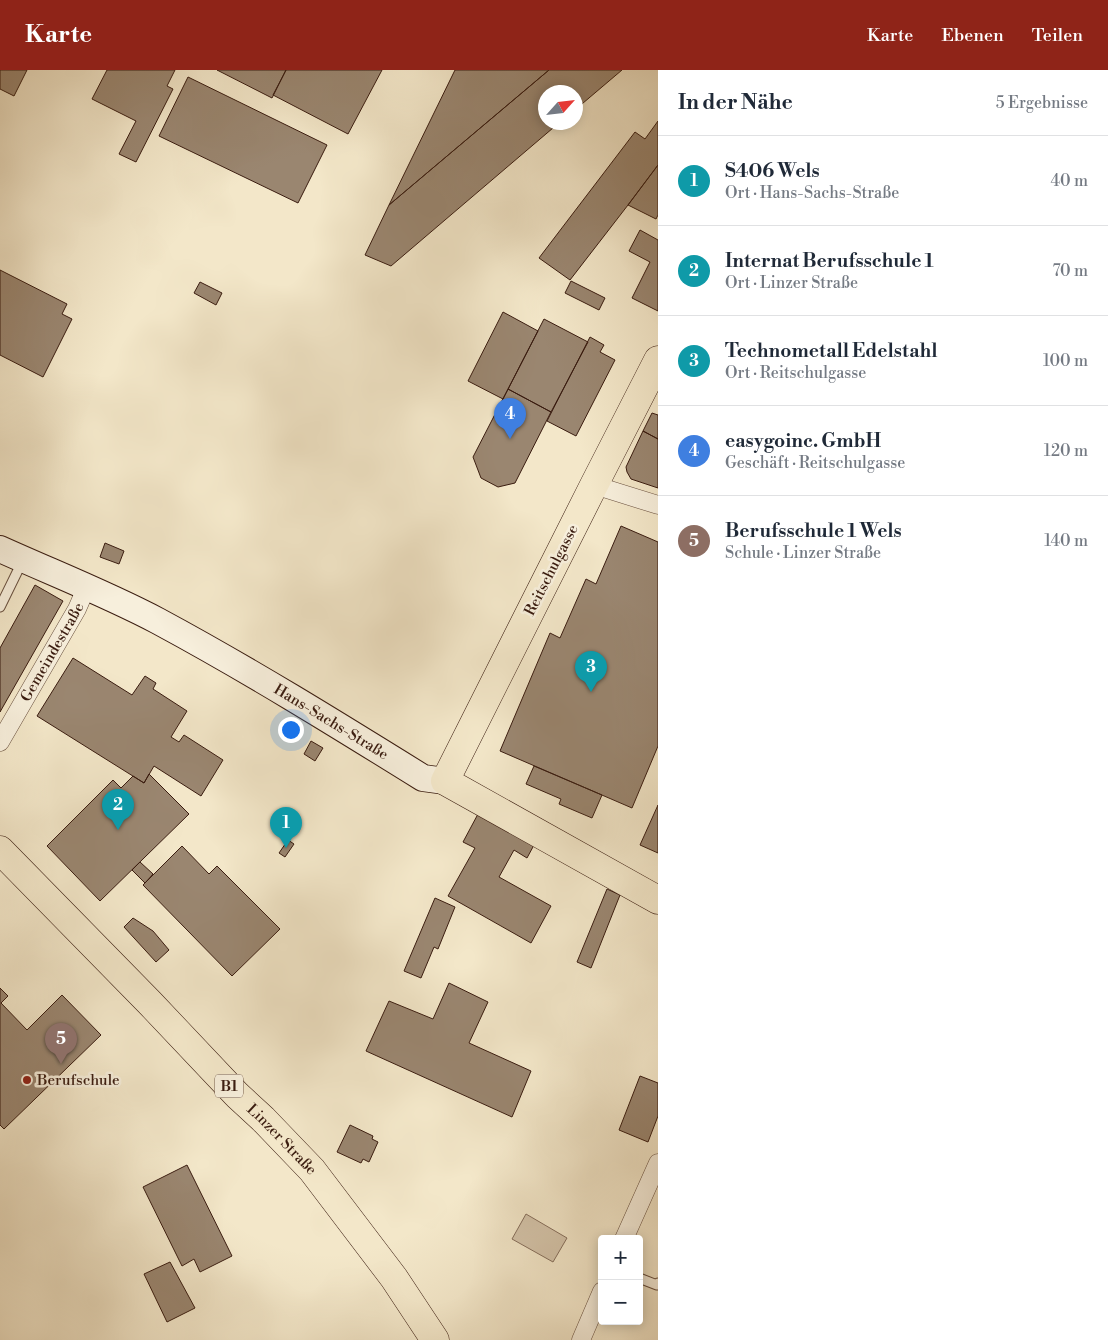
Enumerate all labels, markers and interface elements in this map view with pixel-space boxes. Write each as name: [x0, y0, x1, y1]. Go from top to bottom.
text: Karte: [25, 20, 92, 50]
text: Karte: [867, 24, 913, 47]
text: Ebenen: [941, 24, 1004, 47]
text: Teilen: [1032, 24, 1083, 47]
north arrow: [538, 85, 583, 130]
text: In der Nähe: [678, 90, 793, 116]
text: 5 Ergebnisse: [996, 93, 1088, 113]
text: S406 Wels: [725, 159, 820, 183]
text: 1: [690, 171, 698, 191]
text: 40 m: [1051, 171, 1088, 191]
text: Ort · Hans-Sachs-Straße: [725, 183, 899, 203]
text: Internat Berufsschule 1: [725, 249, 934, 273]
text: 2: [689, 261, 699, 281]
text: 70 m: [1052, 261, 1088, 281]
text: Ort · Linzer Straße: [725, 273, 858, 293]
text: Technometall Edelstahl: [725, 339, 938, 363]
text: 3: [689, 351, 699, 371]
text: 100 m: [1043, 351, 1088, 371]
text: Ort · Reitschulgasse: [725, 363, 866, 383]
pin: 4: [494, 398, 526, 439]
text: easygoinc. GmbH: [725, 429, 881, 453]
text: 4: [689, 441, 699, 461]
text: 120 m: [1044, 441, 1088, 461]
text: Geschäft · Reitschulgasse: [725, 453, 905, 473]
text: Berufsschule 1 Wels: [725, 519, 902, 543]
street label: Reitschulgasse: [520, 521, 583, 619]
text: 5: [689, 531, 699, 551]
text: 140 m: [1044, 531, 1088, 551]
text: Schule · Linzer Straße: [725, 543, 881, 563]
street label: Gemeindestraße: [16, 600, 89, 705]
pin: 3: [575, 651, 607, 692]
street label: Hans-Sachs-Straße: [270, 680, 392, 764]
your location: [278, 717, 304, 743]
pin: 2: [102, 789, 134, 830]
pin: 1: [270, 807, 302, 848]
pin: 5: [45, 1023, 77, 1064]
place label: Berufschule: [36, 1071, 120, 1090]
marker: Berufschule: [21, 1074, 33, 1086]
road number: B1: [215, 1074, 243, 1098]
street label: Linzer Straße: [243, 1100, 321, 1179]
map controls: [598, 1235, 643, 1325]
button: +: [598, 1235, 643, 1280]
button: −: [598, 1280, 643, 1325]

